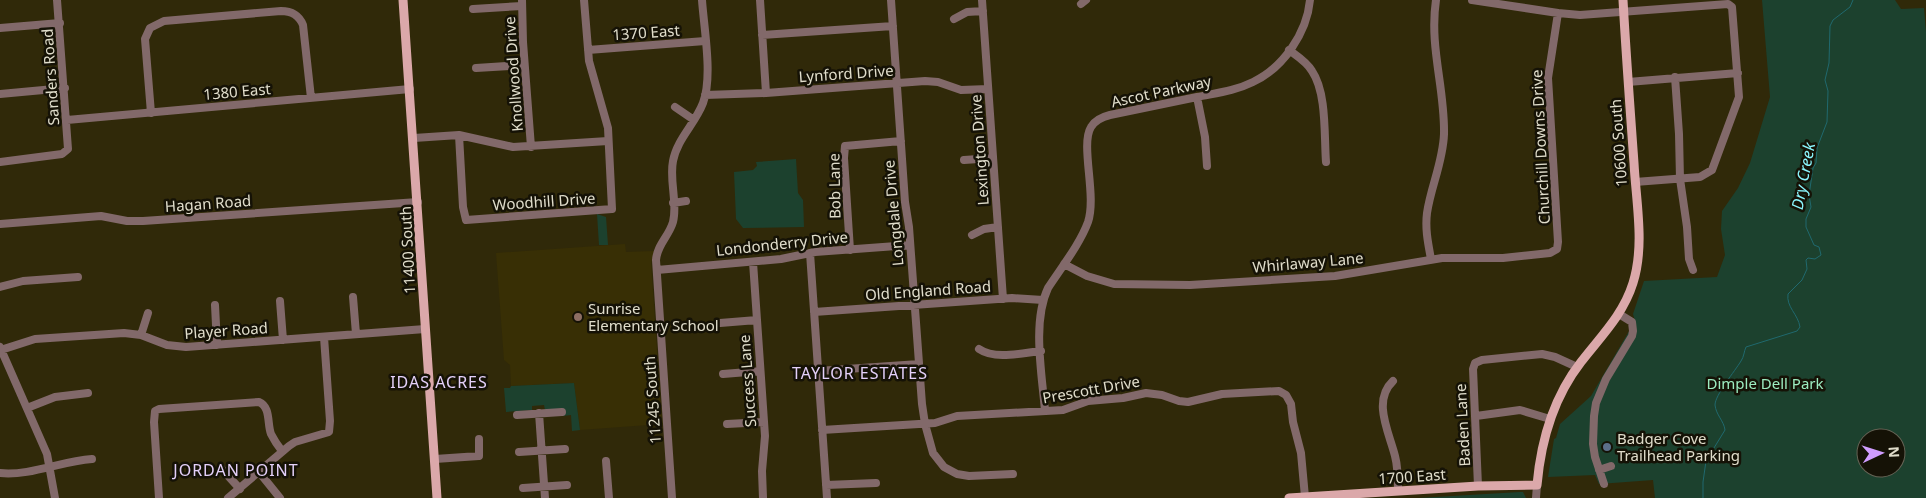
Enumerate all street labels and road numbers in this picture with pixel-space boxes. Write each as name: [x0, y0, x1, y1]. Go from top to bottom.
street label: Knollwood Drive: [499, 16, 527, 132]
street label: 1370 East: [612, 20, 681, 44]
street label: Sanders Road: [37, 28, 63, 126]
street label: Lynford Drive: [798, 60, 894, 86]
street label: Churchill Downs Drive: [1526, 69, 1554, 225]
street label: Ascot Parkway: [1109, 71, 1213, 111]
street label: 1380 East: [202, 78, 272, 104]
street label: Lexington Drive: [965, 94, 993, 206]
street label: 10600 South: [1605, 98, 1631, 188]
street label: Bob Lane: [823, 153, 845, 219]
street label: Longdale Drive: [878, 159, 908, 267]
street label: Woodhill Drive: [492, 187, 596, 215]
street label: Hagan Road: [164, 190, 252, 216]
street label: 11400 South: [395, 205, 419, 295]
street label: Londonderry Drive: [715, 226, 849, 260]
street label: Whirlaway Lane: [1252, 247, 1364, 277]
street label: Old England Road: [864, 276, 992, 304]
street label: Player Road: [184, 317, 268, 343]
street label: Success Lane: [734, 334, 760, 428]
street label: 11245 South: [639, 355, 665, 445]
street label: Prescott Drive: [1041, 371, 1141, 407]
street label: Baden Lane: [1450, 383, 1474, 467]
street label: 1700 East: [1378, 464, 1447, 488]

